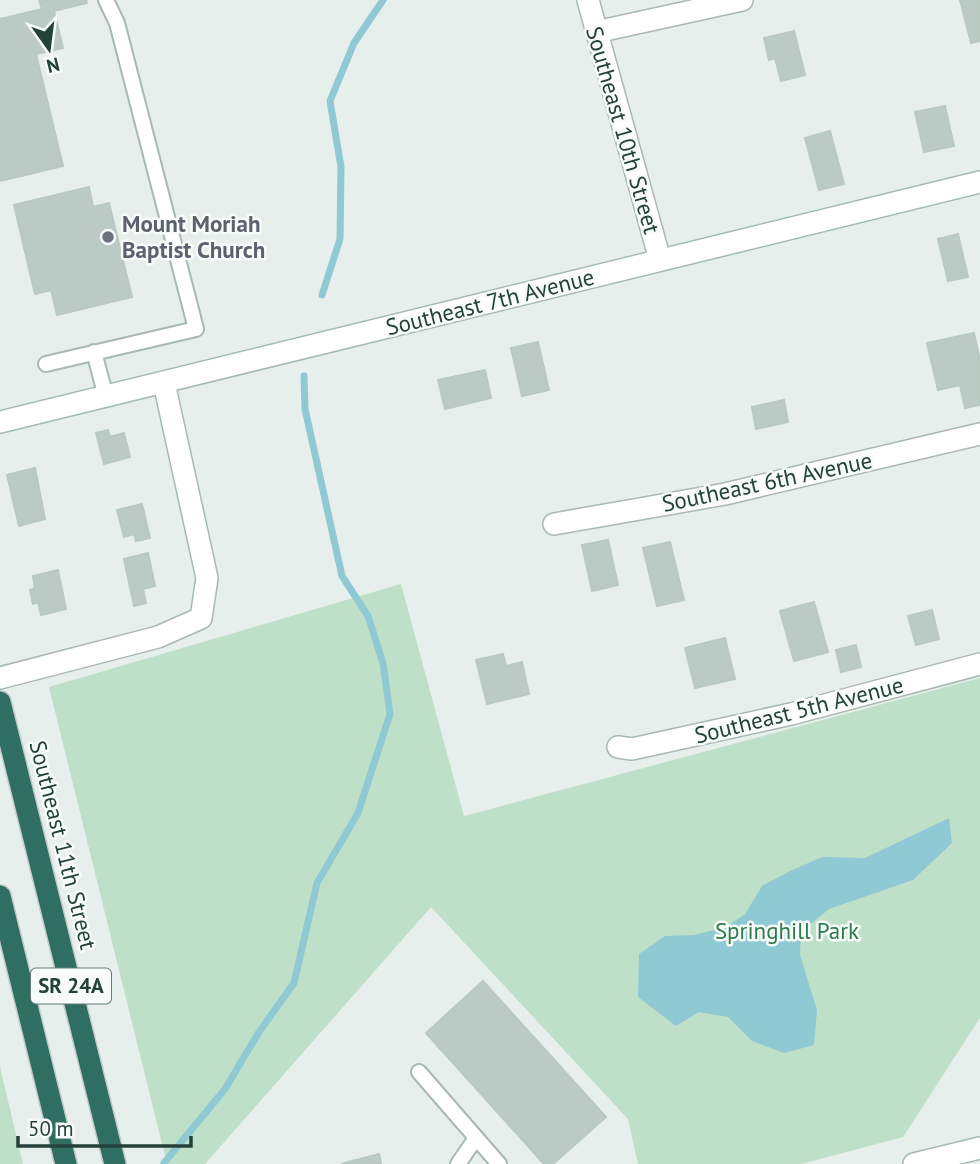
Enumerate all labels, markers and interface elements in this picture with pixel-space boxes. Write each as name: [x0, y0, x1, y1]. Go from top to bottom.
north arrow: [14, 14, 84, 84]
street label: Southeast 10th Street: [580, 23, 667, 237]
text: N: [44, 52, 62, 79]
place label: Mount Moriah Baptist Church: [122, 209, 265, 264]
marker: Mount Moriah Baptist Church: [100, 229, 116, 245]
street label: Southeast 7th Avenue: [383, 262, 597, 341]
street label: Southeast 6th Avenue: [659, 445, 875, 518]
street label: Southeast 5th Avenue: [691, 670, 906, 749]
street label: Southeast 11th Street: [23, 737, 104, 953]
park label: Springhill Park: [715, 916, 859, 945]
road number: SR 24A: [31, 968, 111, 1004]
scale bar: [18, 1104, 191, 1148]
text: 50 m: [28, 1115, 74, 1142]

